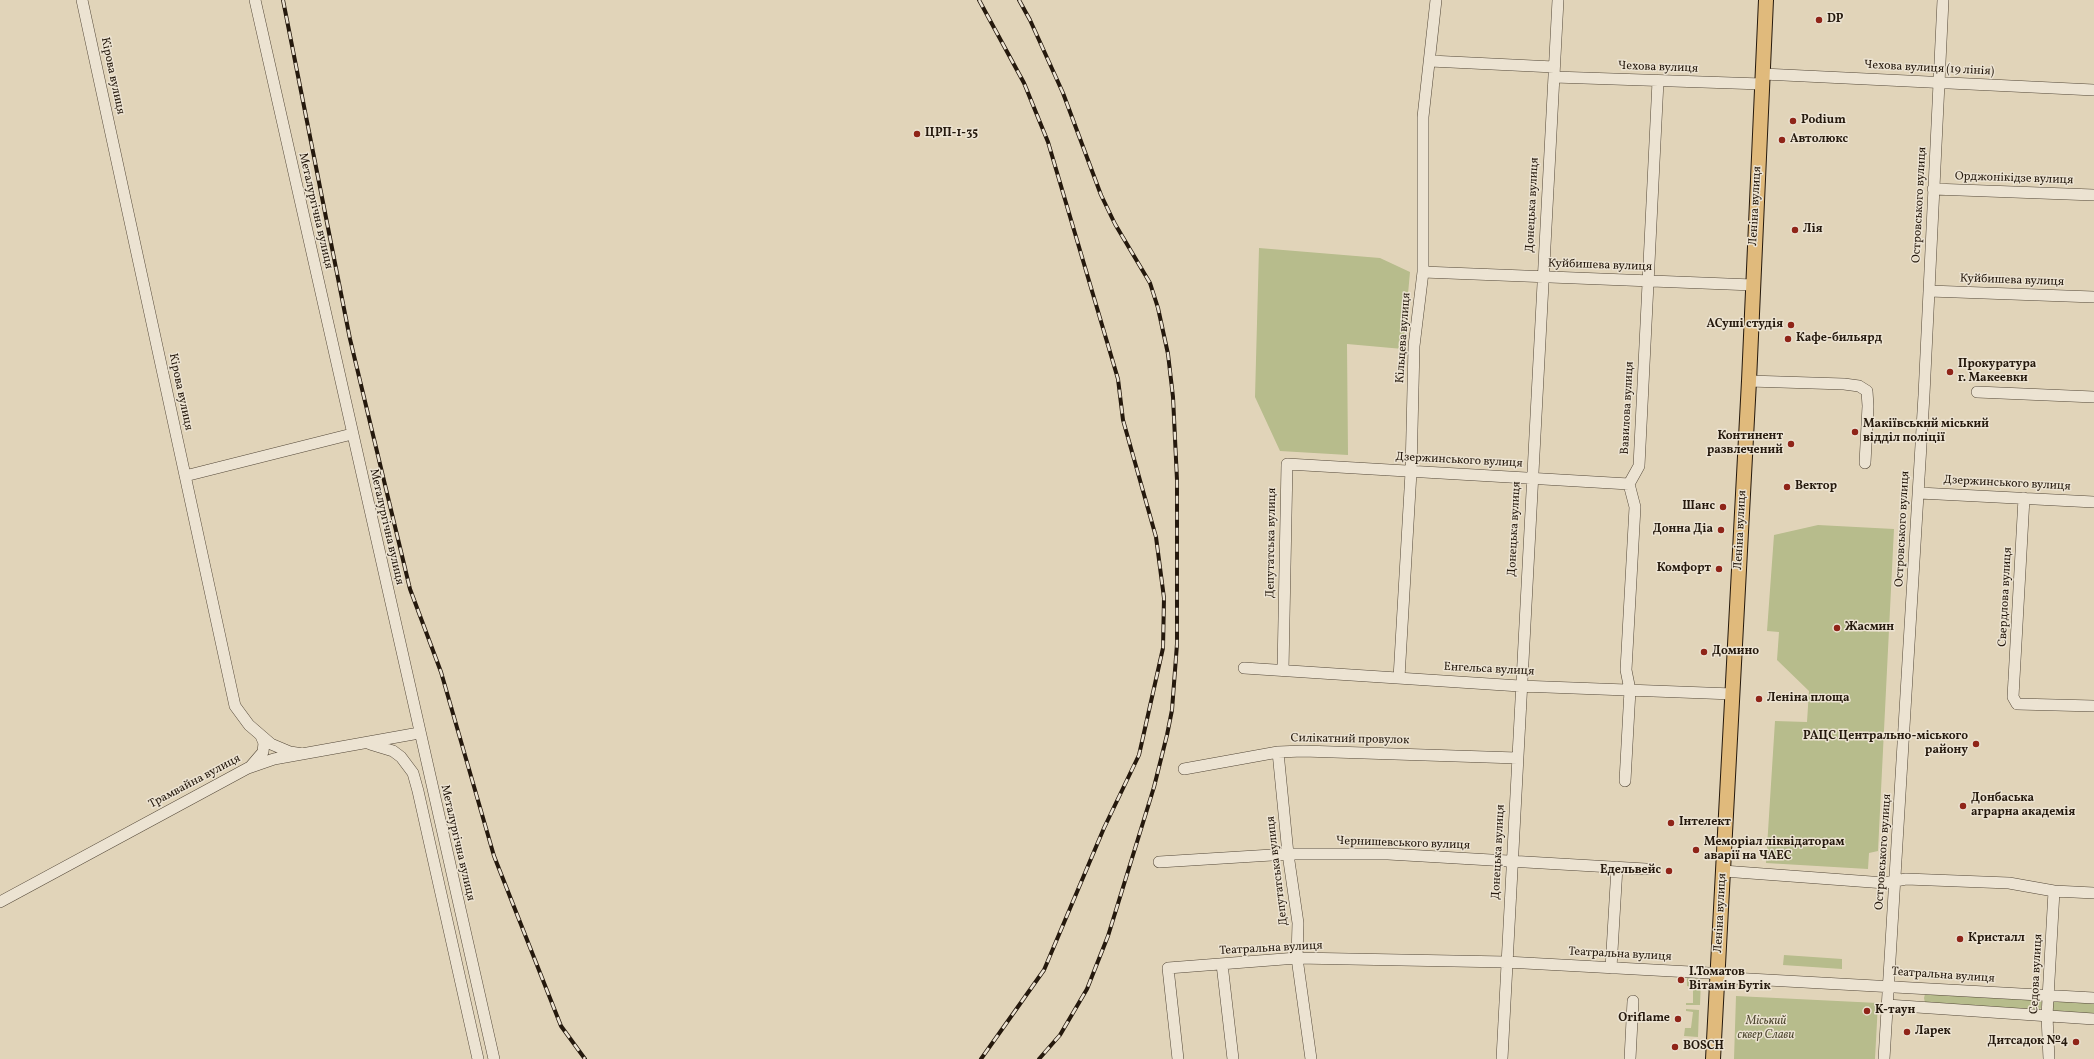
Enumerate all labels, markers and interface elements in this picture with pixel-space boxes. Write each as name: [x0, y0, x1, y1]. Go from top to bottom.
place label: DP: [1827, 13, 1843, 27]
marker: DP: [1814, 15, 1824, 25]
street label: Кірова вулиця: [97, 36, 127, 116]
street label: Чехова вулиця (19 лiнiя): [1864, 58, 1994, 80]
street label: Чехова вулиця: [1618, 59, 1698, 77]
place label: Podium: [1801, 114, 1846, 128]
marker: Podium: [1788, 116, 1798, 126]
place label: ЦРП-1-35: [925, 127, 978, 141]
marker: ЦРП-1-35: [912, 129, 922, 139]
place label: Автолюкс: [1790, 133, 1848, 147]
marker: Автолюкс: [1777, 135, 1787, 145]
street label: Островського вулиця: [1910, 146, 1930, 264]
street label: Металургічна вулиця: [295, 152, 335, 270]
street label: Донецька вулиця: [1523, 157, 1543, 253]
street label: Леніна вулиця: [1747, 166, 1765, 246]
street label: Орджонікідзе вулиця: [1955, 170, 2073, 188]
place label: Лія: [1803, 223, 1823, 237]
marker: Лія: [1790, 225, 1800, 235]
street label: Куйбишева вулиця: [1548, 257, 1652, 275]
street label: Куйбишева вулиця: [1960, 272, 2064, 290]
street label: Кільцева вулиця: [1394, 292, 1414, 384]
place label: АСуші студія: [1707, 318, 1783, 332]
marker: АСуші студія: [1786, 320, 1796, 330]
place label: Кафе-бильярд: [1796, 332, 1882, 346]
marker: Кафе-бильярд: [1783, 334, 1793, 344]
street label: Кірова вулиця: [165, 352, 195, 432]
place label: Прокуратура г. Макеевки: [1958, 358, 2036, 386]
street label: Вавилова вулиця: [1618, 361, 1638, 455]
marker: Прокуратура г. Макеевки: [1945, 367, 1955, 377]
place label: Макіївський міський відділ поліції: [1863, 418, 1989, 446]
marker: Макіївський міський відділ поліції: [1850, 427, 1860, 437]
place label: Континент развлечений: [1707, 430, 1783, 458]
marker: Континент развлечений: [1786, 439, 1796, 449]
street label: Дзержинського вулиця: [1395, 450, 1523, 472]
street label: Металургічна вулиця: [366, 468, 406, 586]
street label: Островського вулиця: [1893, 470, 1913, 588]
street label: Дзержинського вулиця: [1943, 473, 2071, 495]
place label: Вектор: [1795, 480, 1837, 494]
street label: Донецька вулиця: [1505, 481, 1525, 577]
marker: Вектор: [1782, 482, 1792, 492]
street label: Депутатська вулиця: [1264, 488, 1280, 598]
street label: Леніна вулиця: [1732, 490, 1750, 570]
place label: Шанс: [1682, 500, 1715, 514]
marker: Шанс: [1718, 502, 1728, 512]
place label: Донна Діа: [1653, 523, 1713, 537]
marker: Донна Діа: [1716, 525, 1726, 535]
street label: Свердлова вулиця: [1996, 547, 2016, 647]
place label: Комфорт: [1657, 562, 1711, 576]
marker: Комфорт: [1714, 564, 1724, 574]
place label: Жасмин: [1845, 621, 1894, 635]
marker: Жасмин: [1832, 623, 1842, 633]
place label: Домино: [1712, 645, 1759, 659]
marker: Домино: [1699, 647, 1709, 657]
street label: Енгельса вулиця: [1443, 660, 1535, 680]
place label: Леніна площа: [1767, 692, 1850, 706]
marker: Леніна площа: [1754, 694, 1764, 704]
place label: РАЦС Центрально-міського району: [1803, 730, 1968, 758]
street label: Силікатний провулок: [1290, 732, 1410, 748]
marker: РАЦС Центрально-міського району: [1971, 739, 1981, 749]
street label: Трамвайна вулиця: [147, 752, 243, 812]
street label: Металургічна вулиця: [437, 784, 477, 902]
place label: Донбаська аграрна академія: [1971, 792, 2075, 820]
street label: Островського вулиця: [1873, 793, 1895, 911]
marker: Донбаська аграрна академія: [1958, 801, 1968, 811]
street label: Донецька вулиця: [1489, 804, 1509, 900]
street label: Депутатська вулиця: [1264, 815, 1292, 927]
place label: Інтелект: [1679, 816, 1731, 830]
marker: Інтелект: [1666, 818, 1676, 828]
street label: Чернишевського вулиця: [1336, 834, 1470, 854]
place label: Меморіал ліквідаторам аварії на ЧАЕС: [1704, 836, 1845, 864]
marker: Меморіал ліквідаторам аварії на ЧАЕС: [1691, 845, 1701, 855]
place label: Едельвейс: [1600, 864, 1661, 878]
marker: Едельвейс: [1664, 866, 1674, 876]
street label: Леніна вулиця: [1712, 873, 1730, 953]
place label: Кристалл: [1968, 932, 2025, 946]
street label: Седова вулиця: [2028, 933, 2046, 1015]
marker: Кристалл: [1955, 934, 1965, 944]
street label: Театральна вулиця: [1219, 939, 1323, 959]
street label: Театральна вулиця: [1568, 945, 1672, 965]
street label: Театральна вулиця: [1891, 965, 1995, 987]
place label: І.Томатов Вітамін Бутік: [1689, 966, 1771, 994]
marker: І.Томатов Вітамін Бутік: [1676, 975, 1686, 985]
place label: K-таун: [1875, 1004, 1915, 1018]
marker: K-таун: [1862, 1006, 1872, 1016]
place label: Oriflame: [1618, 1012, 1670, 1026]
marker: Oriflame: [1673, 1014, 1683, 1024]
park label: Міський сквер Слави: [1738, 1015, 1794, 1043]
place label: Ларек: [1915, 1025, 1951, 1039]
marker: Ларек: [1902, 1027, 1912, 1037]
place label: Дитсадок №4: [1987, 1035, 2068, 1049]
marker: Дитсадок №4: [2071, 1037, 2081, 1047]
place label: BOSCH: [1683, 1040, 1724, 1054]
marker: BOSCH: [1670, 1042, 1680, 1052]

